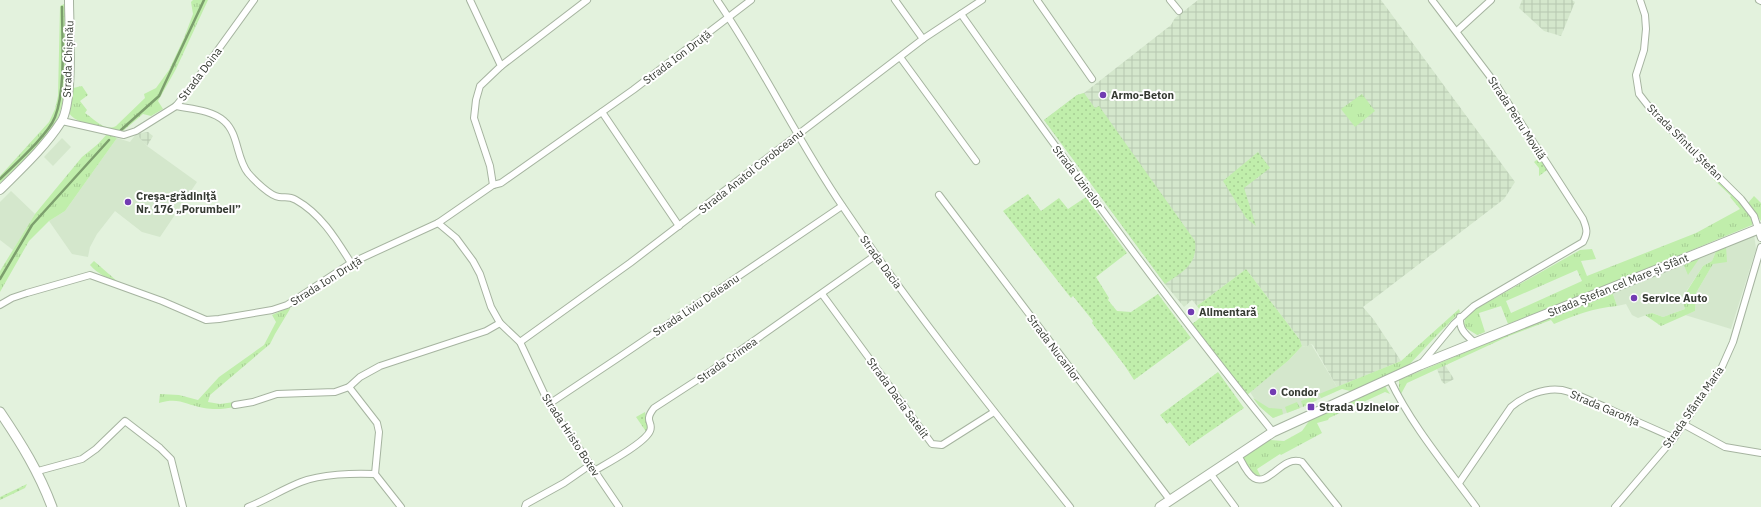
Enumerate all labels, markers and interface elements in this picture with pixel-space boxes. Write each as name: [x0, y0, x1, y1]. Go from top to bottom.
street label: Strada Chișinău: [60, 20, 76, 98]
street label: Strada Ion Druță: [640, 27, 714, 87]
street label: Strada Doina: [175, 44, 225, 104]
street label: Strada Petru Movilă: [1485, 74, 1549, 162]
place label: Armo-Beton: [1111, 88, 1174, 102]
marker: Armo-Beton: [1098, 90, 1108, 100]
street label: Strada Sfîntul Ștefan: [1644, 101, 1726, 183]
street label: Strada Anatol Corobceanu: [696, 126, 806, 216]
street label: Strada Uzinelor: [1050, 143, 1106, 211]
place label: Creşa-grădiniţă Nr. 176 „Porumbeii”: [136, 189, 241, 216]
marker: Creşa-grădiniţă Nr. 176 „Porumbeii”: [123, 197, 133, 207]
street label: Strada Dacia: [857, 233, 905, 291]
street label: Strada Ștefan cel Mare și Sfânt: [1546, 250, 1691, 320]
street label: Strada Ion Druță: [288, 253, 364, 309]
street label: Strada Liviu Deleanu: [650, 271, 742, 339]
place label: Service Auto: [1642, 291, 1708, 305]
marker: Service Auto: [1629, 293, 1639, 303]
place label: Alimentară: [1199, 305, 1257, 319]
marker: Alimentară: [1186, 307, 1196, 317]
street label: Strada Nucarilor: [1024, 312, 1084, 384]
street label: Strada Crimea: [694, 334, 760, 386]
street label: Strada Dacia Satelit: [864, 355, 932, 441]
street label: Strada Sfânta Maria: [1659, 363, 1727, 451]
place label: Condor: [1281, 385, 1319, 399]
marker: Condor: [1268, 387, 1278, 397]
street label: Strada Garofița: [1568, 387, 1642, 429]
street label: Strada Hristo Botev: [539, 391, 603, 480]
place label: Strada Uzinelor: [1319, 400, 1400, 414]
marker: Strada Uzinelor: [1306, 402, 1316, 412]

